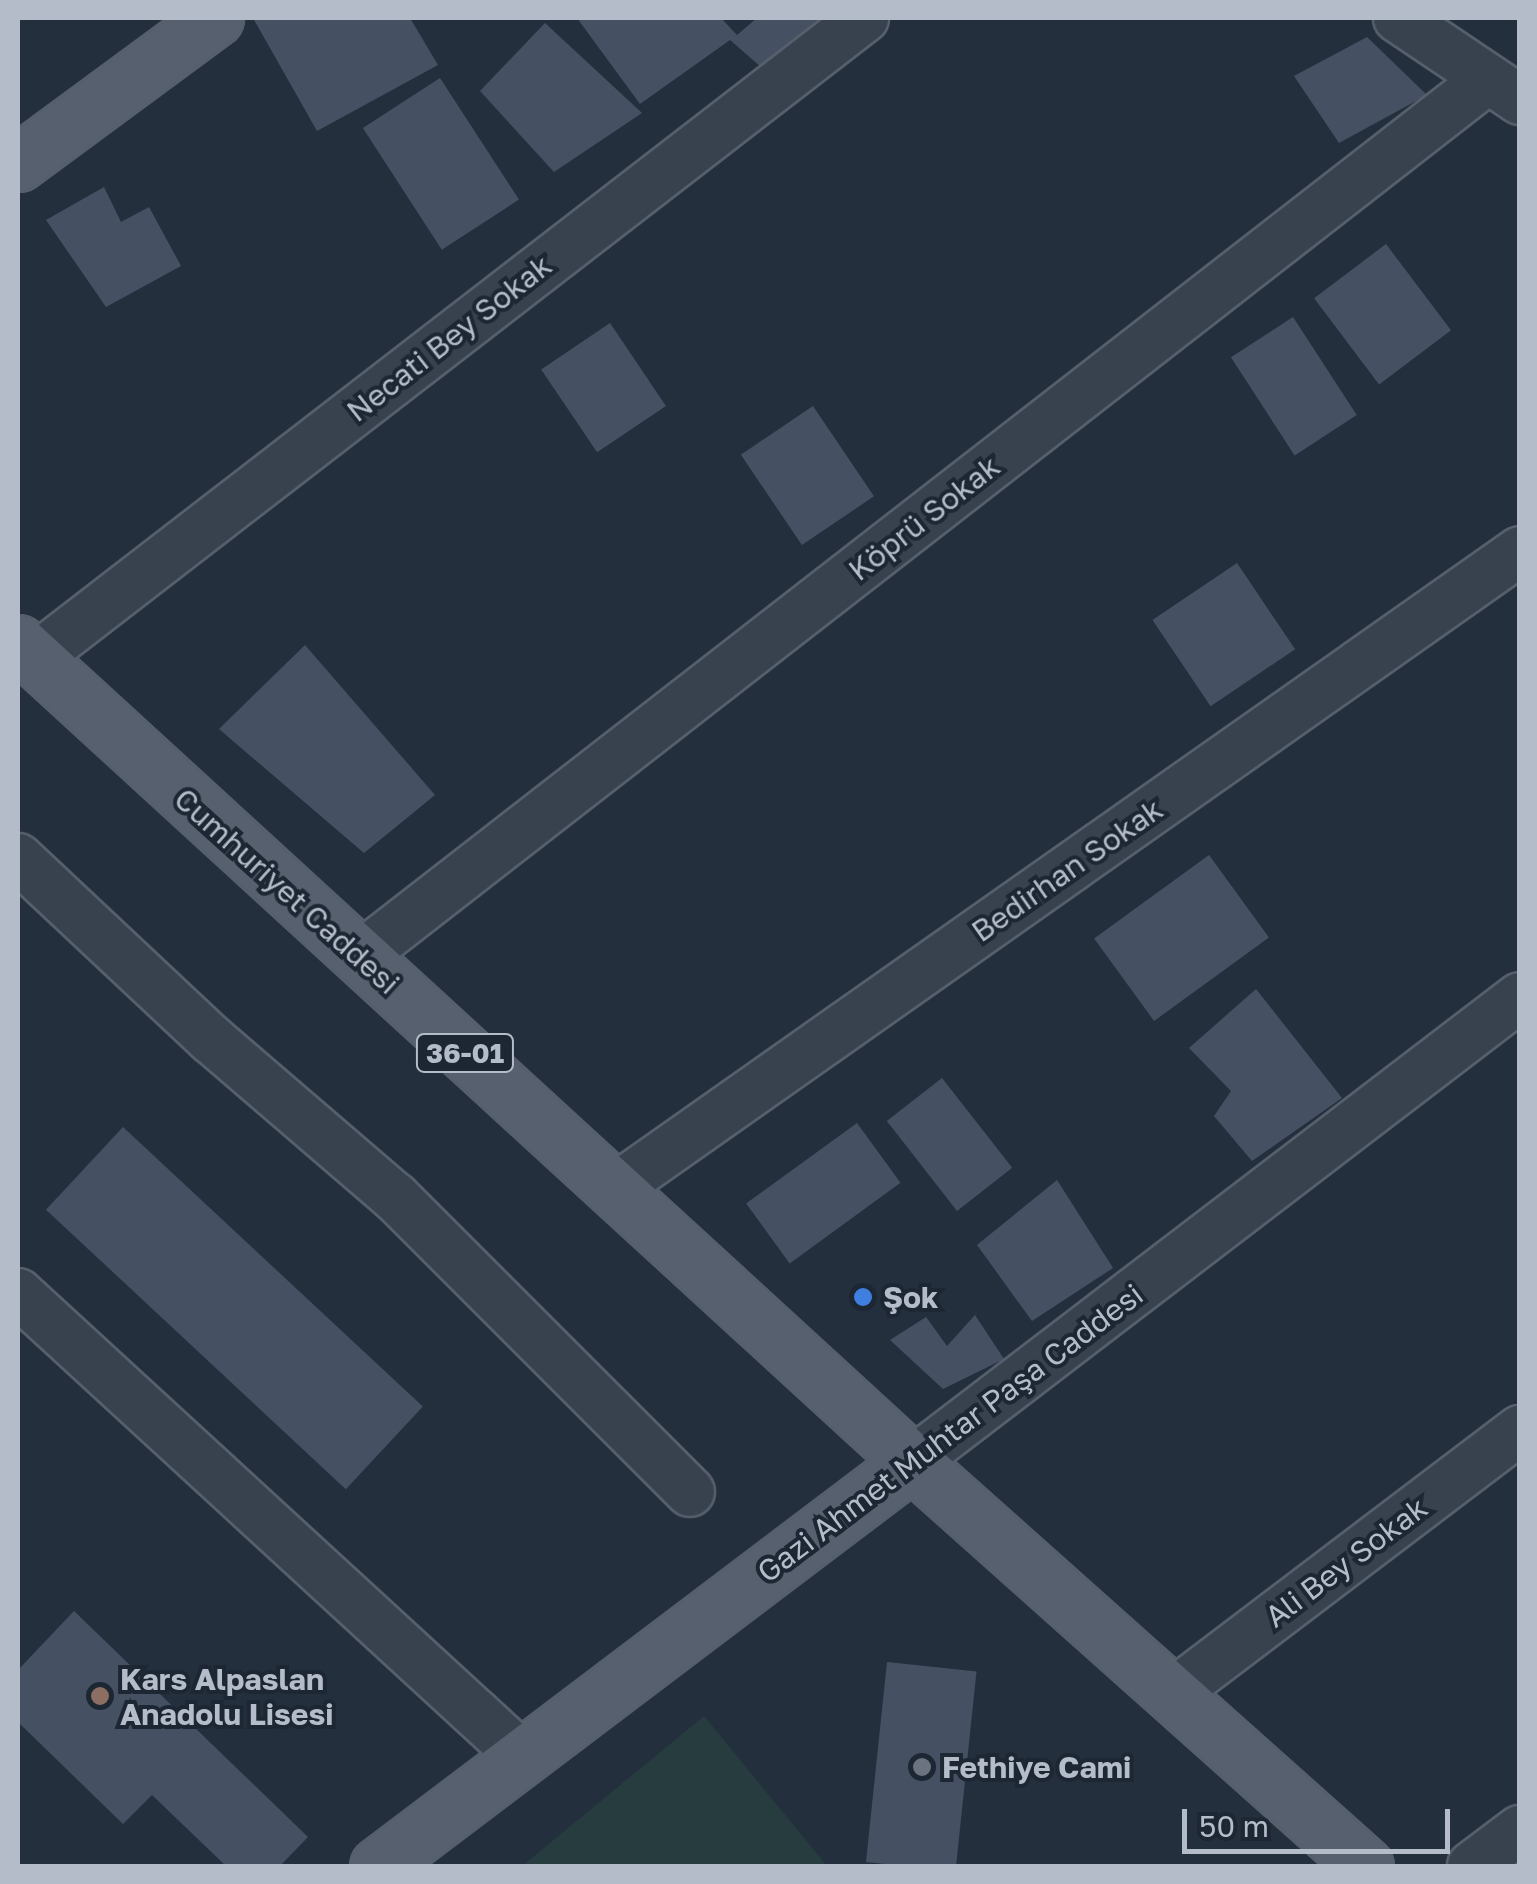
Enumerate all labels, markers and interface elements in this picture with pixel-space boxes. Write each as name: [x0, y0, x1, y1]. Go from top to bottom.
street label: Necati Bey Sokak: [340, 247, 558, 429]
street label: Köprü Sokak: [841, 448, 1007, 588]
street label: Cumhuriyet Caddesi: [167, 781, 407, 1001]
street label: Bedirhan Sokak: [965, 791, 1169, 949]
road number: 36-01: [415, 1030, 515, 1076]
street label: Gazi Ahmet Muhtar Paşa Caddesi: [750, 1276, 1150, 1590]
place label: Şok: [883, 1279, 938, 1315]
marker: Şok: [852, 1286, 874, 1308]
street label: Ali Bey Sokak: [1258, 1489, 1434, 1635]
place label: Kars Alpaslan Anadolu Lisesi: [120, 1661, 334, 1732]
marker: Kars Alpaslan Anadolu Lisesi: [89, 1685, 111, 1707]
place label: Fethiye Cami: [942, 1749, 1131, 1785]
marker: Fethiye Cami: [911, 1756, 933, 1778]
scale bar: [1187, 1789, 1454, 1851]
text: 50 m: [1199, 1808, 1269, 1844]

